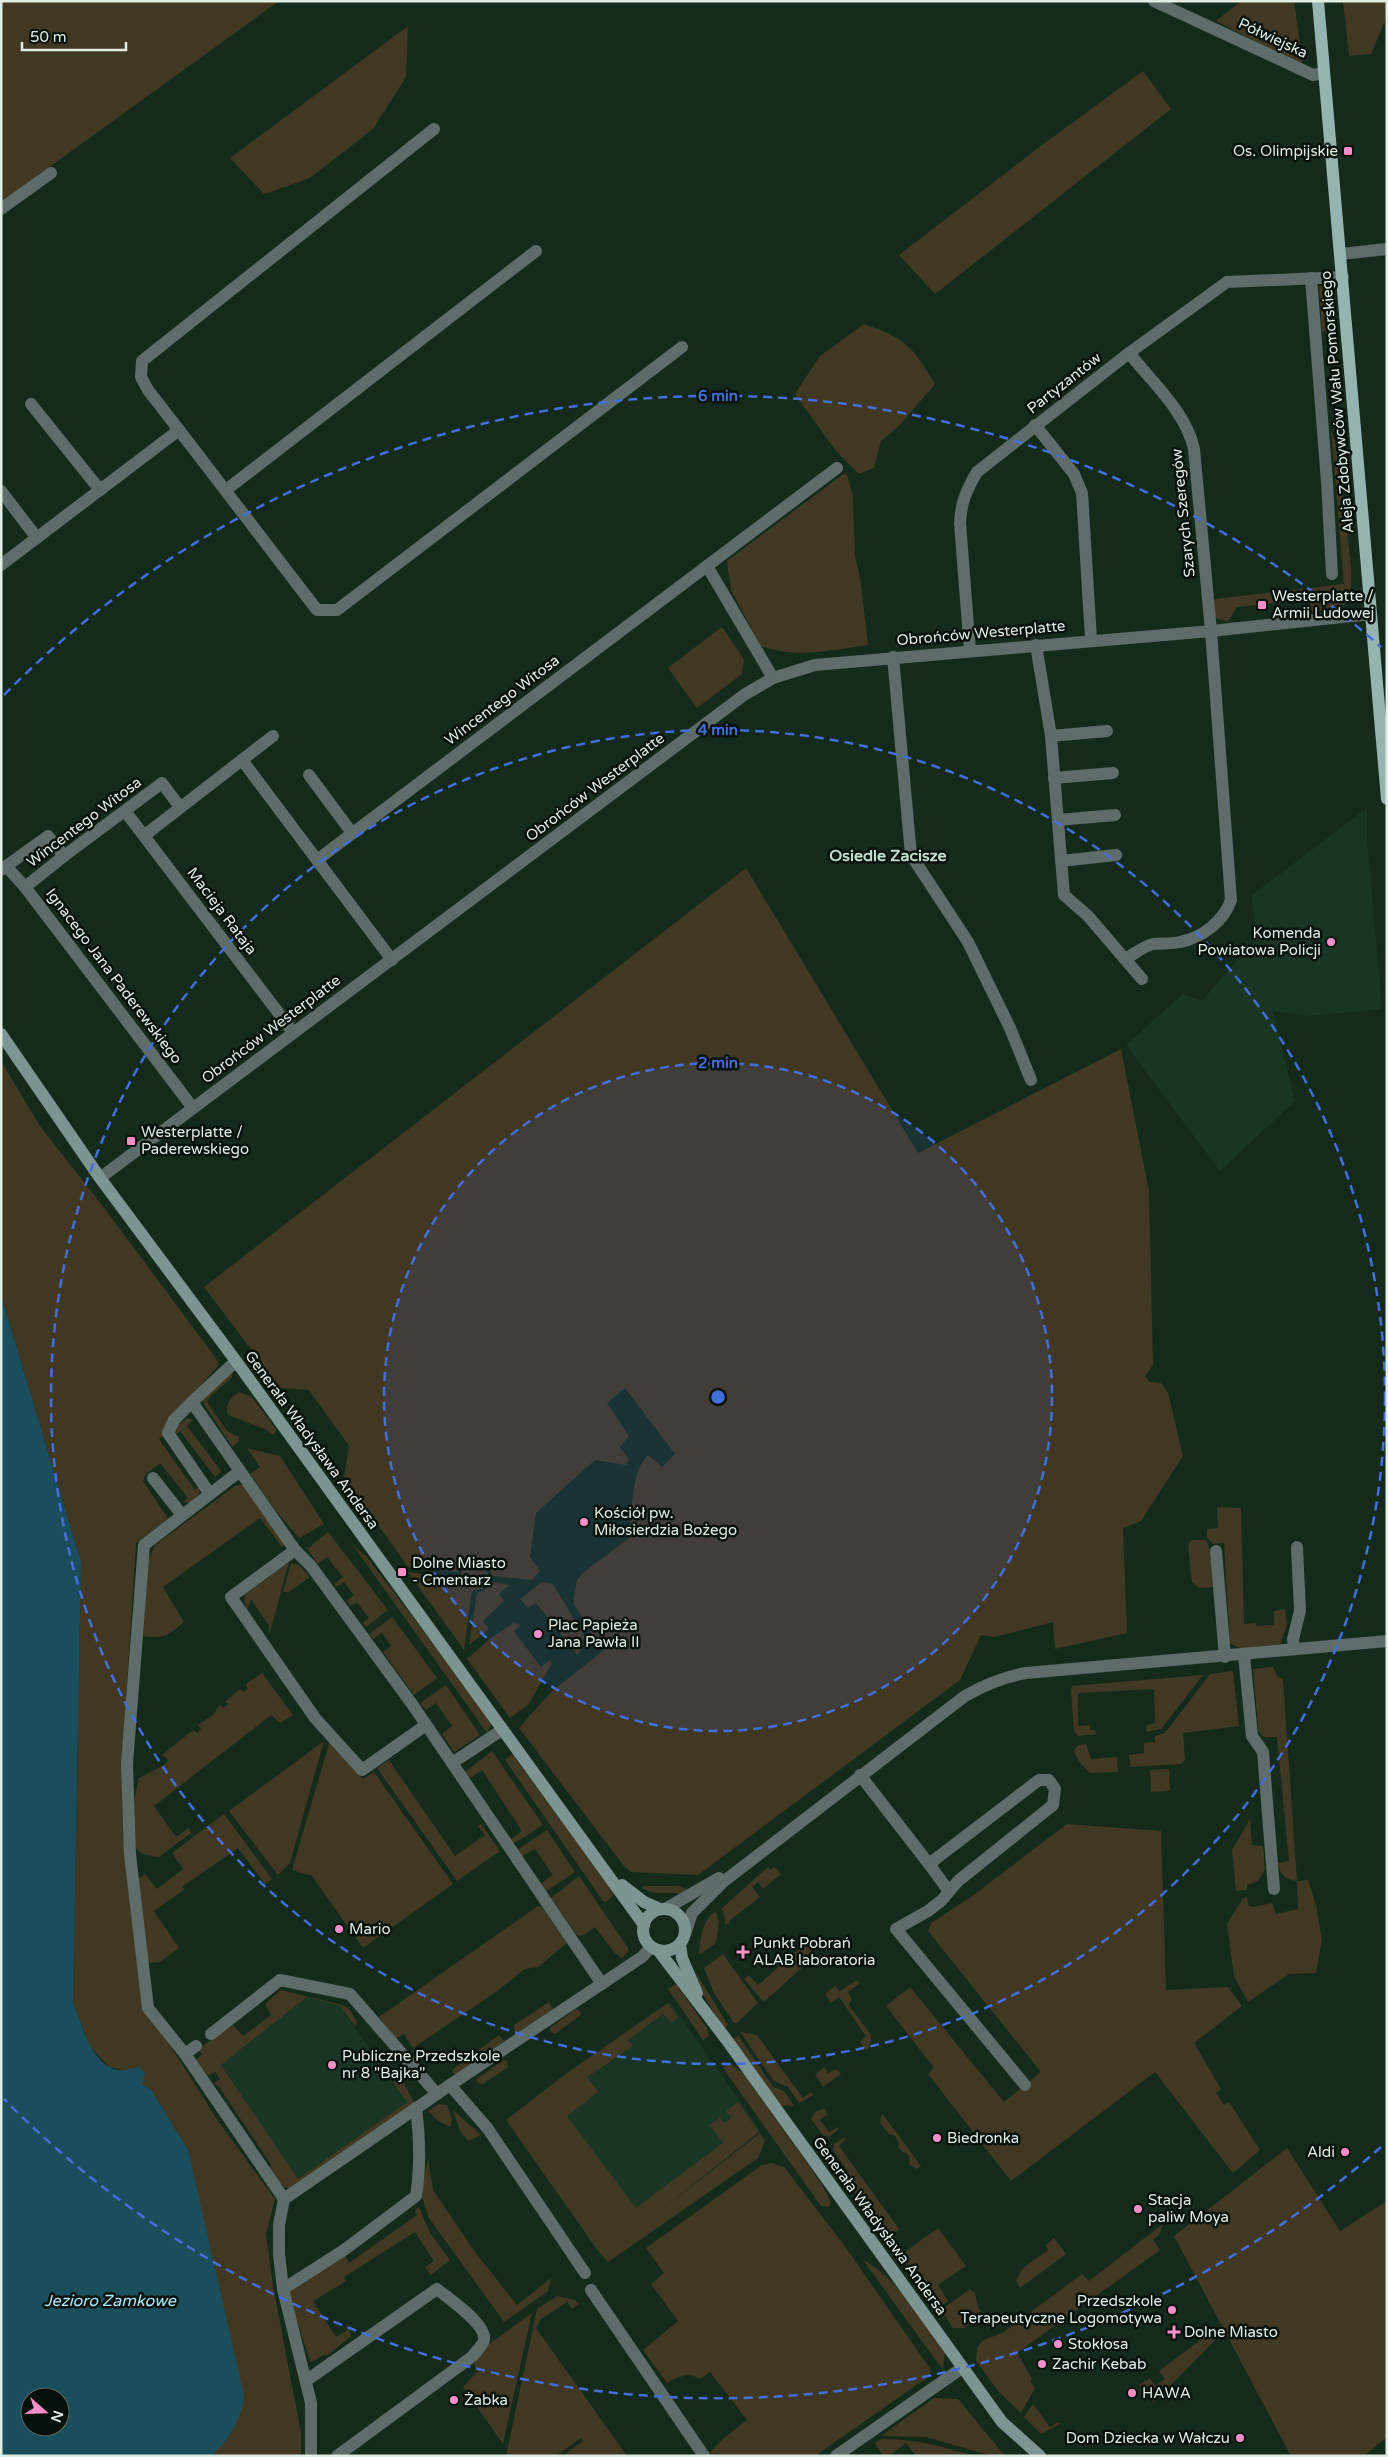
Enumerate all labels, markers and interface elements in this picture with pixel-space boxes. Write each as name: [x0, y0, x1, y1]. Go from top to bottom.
street label: Półwiejska: [1235, 14, 1311, 62]
scale bar: [22, 20, 126, 52]
text: 50 m: [30, 28, 67, 46]
place label: Os. Olimpijskie: [1233, 142, 1338, 160]
marker: Os. Olimpijskie: [1342, 145, 1354, 157]
street label: Aleja Zdobywców Wału Pomorskiego: [1317, 270, 1357, 534]
street label: Partyzantów: [1023, 348, 1105, 417]
text: 6 min: [698, 387, 738, 405]
street label: Szarych Szeregów: [1167, 448, 1199, 578]
place label: Westerplatte / Armii Ludowej: [1272, 587, 1374, 622]
marker: Westerplatte / Armii Ludowej: [1256, 599, 1268, 611]
street label: Obrońców Westerplatte: [896, 617, 1066, 649]
street label: Wincentego Witosa: [441, 651, 563, 749]
text: 4 min: [698, 721, 738, 739]
street label: Obrońców Westerplatte: [522, 729, 668, 845]
street label: Wincentego Witosa: [23, 773, 145, 871]
district label: Osiedle Zacisze: [829, 846, 947, 866]
street label: Macieja Rataja: [183, 864, 261, 958]
street label: Ignacego Jana Paderewskiego: [42, 885, 186, 1067]
place label: Komenda Powiatowa Policji: [1197, 924, 1321, 959]
marker: Komenda Powiatowa Policji: [1325, 936, 1337, 948]
street label: Obrońców Westerplatte: [198, 971, 344, 1087]
text: 2 min: [698, 1054, 738, 1072]
place label: Westerplatte / Paderewskiego: [141, 1123, 249, 1158]
marker: Westerplatte / Paderewskiego: [125, 1135, 137, 1147]
street label: Generała Władysława Andersa: [241, 1347, 383, 1533]
centre of rings: [709, 1388, 727, 1406]
place label: Kościół pw. Miłosierdzia Bożego: [594, 1504, 737, 1539]
marker: Kościół pw. Miłosierdzia Bożego: [578, 1516, 590, 1528]
place label: Dolne Miasto - Cmentarz: [412, 1554, 506, 1589]
marker: Dolne Miasto - Cmentarz: [396, 1566, 408, 1578]
place label: Plac Papieża Jana Pawła II: [548, 1616, 640, 1651]
marker: Plac Papieża Jana Pawła II: [532, 1628, 544, 1640]
place label: Mario: [349, 1920, 391, 1938]
marker: Mario: [333, 1923, 345, 1935]
place label: Punkt Pobrań ALAB laboratoria: [753, 1934, 875, 1969]
marker: Punkt Pobrań ALAB laboratoria: [737, 1946, 749, 1958]
place label: Publiczne Przedszkole nr 8 "Bajka": [342, 2047, 500, 2082]
marker: Publiczne Przedszkole nr 8 "Bajka": [326, 2059, 338, 2071]
place label: Biedronka: [947, 2129, 1019, 2147]
marker: Biedronka: [931, 2132, 943, 2144]
street label: Generała Władysława Andersa: [809, 2133, 951, 2319]
place label: Aldi: [1307, 2143, 1335, 2161]
marker: Aldi: [1339, 2146, 1351, 2158]
place label: Stacja paliw Moya: [1148, 2191, 1229, 2226]
marker: Stacja paliw Moya: [1132, 2203, 1144, 2215]
water label: Jezioro Zamkowe: [44, 2291, 177, 2311]
place label: Przedszkole Terapeutyczne Logomotywa: [960, 2292, 1162, 2327]
marker: Przedszkole Terapeutyczne Logomotywa: [1166, 2304, 1178, 2316]
place label: Dolne Miasto: [1184, 2323, 1278, 2341]
marker: Dolne Miasto: [1168, 2326, 1180, 2338]
place label: Stokłosa: [1068, 2335, 1128, 2353]
marker: Stokłosa: [1052, 2338, 1064, 2350]
place label: Zachir Kebab: [1052, 2355, 1146, 2373]
marker: Zachir Kebab: [1036, 2358, 1048, 2370]
place label: HAWA: [1142, 2384, 1191, 2402]
north arrow: [20, 2387, 70, 2437]
marker: HAWA: [1126, 2387, 1138, 2399]
place label: Żabka: [464, 2391, 508, 2409]
marker: Żabka: [448, 2394, 460, 2406]
text: N: [47, 2408, 67, 2424]
place label: Dom Dziecka w Wałczu: [1066, 2429, 1230, 2447]
marker: Dom Dziecka w Wałczu: [1234, 2432, 1246, 2444]

